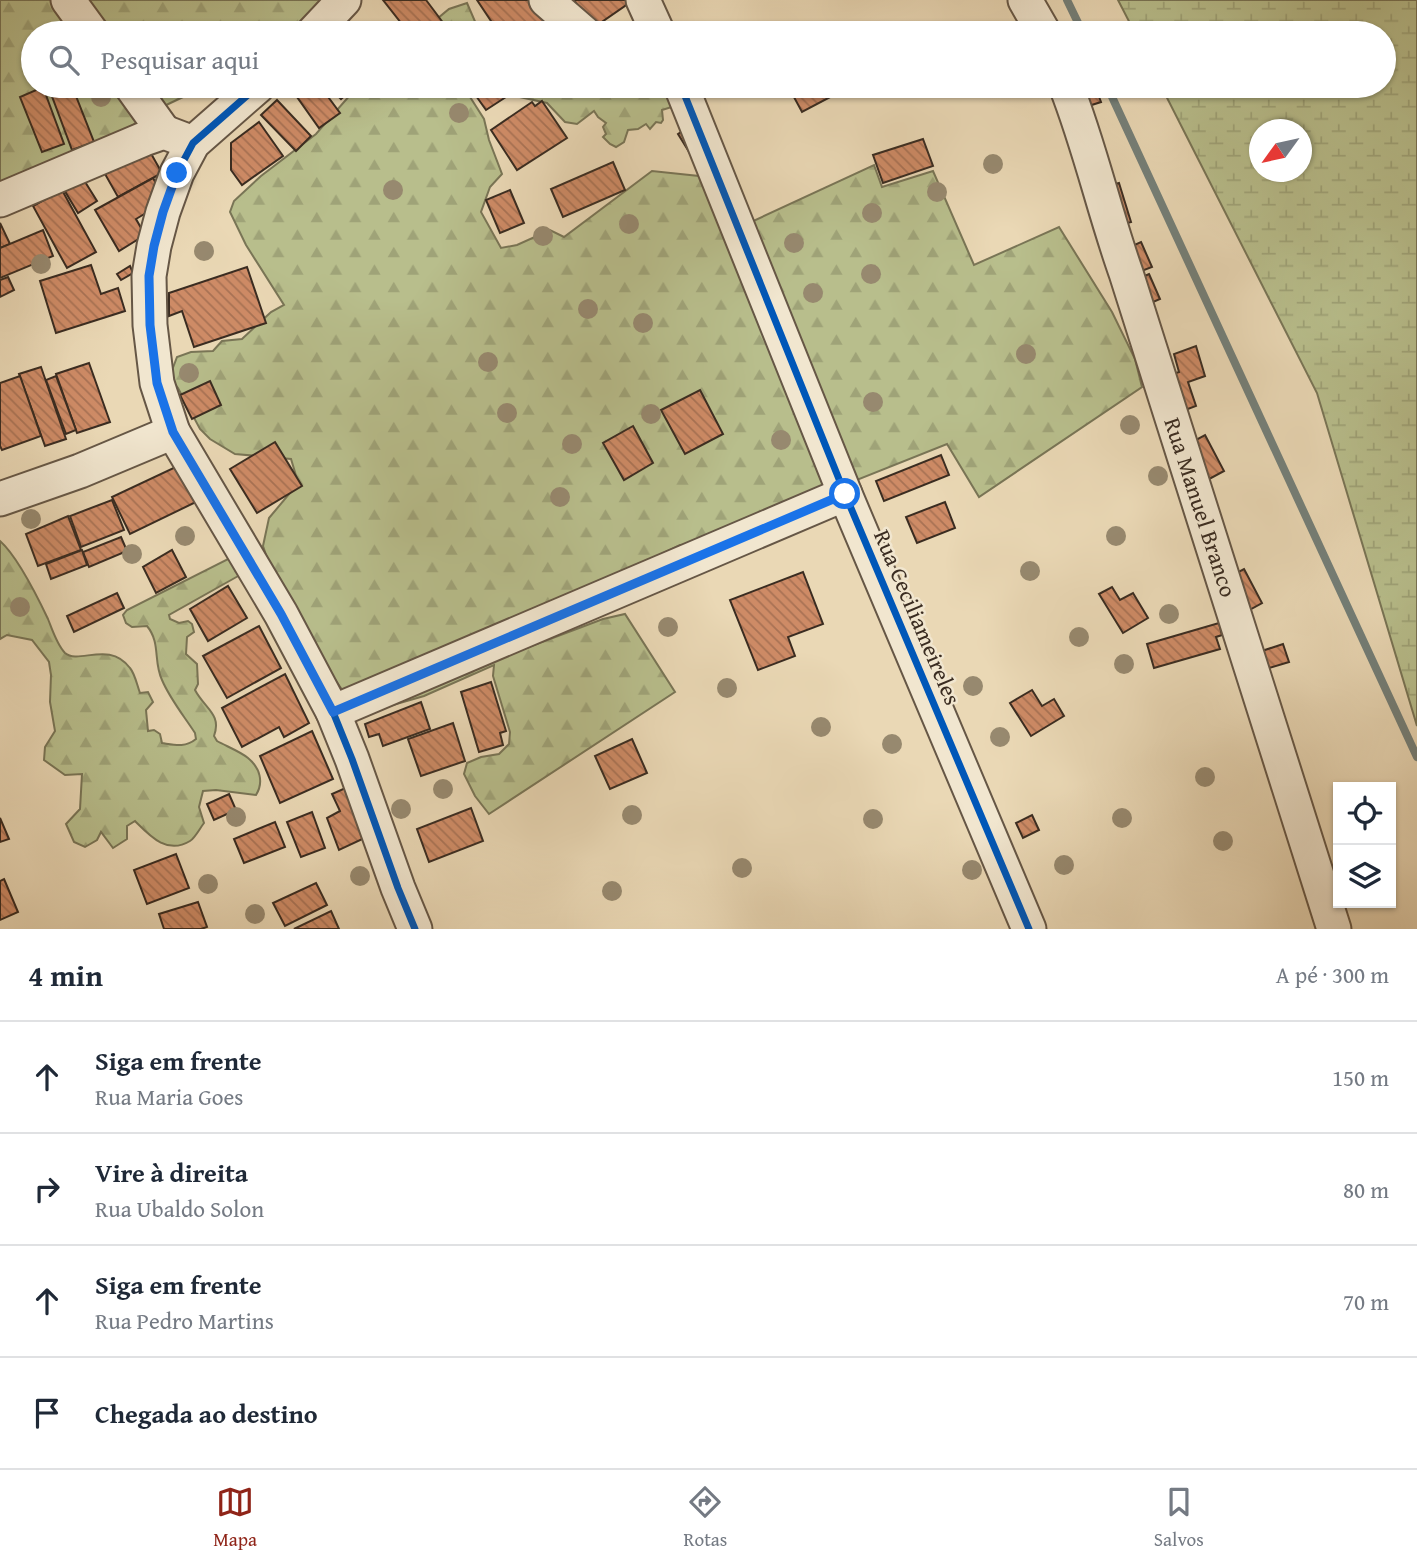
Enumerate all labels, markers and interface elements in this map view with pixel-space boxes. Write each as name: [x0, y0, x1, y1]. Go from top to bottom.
search box: [21, 21, 1396, 98]
text: Pesquisar aqui: [101, 40, 259, 79]
icon: search: [45, 41, 83, 79]
north arrow: [1249, 119, 1312, 182]
route end: [161, 157, 192, 188]
street label: Rua Manuel Branco: [1156, 413, 1246, 601]
route start: [829, 478, 860, 509]
street label: Rua Ceciliameireles: [866, 524, 970, 710]
map controls: [1333, 782, 1396, 908]
button: locate: [1333, 782, 1396, 845]
button: layers: [1333, 845, 1396, 908]
text: 4 min: [28, 953, 103, 997]
text: A pé · 300 m: [1276, 958, 1389, 991]
text: Siga em frente: [95, 1041, 262, 1080]
icon: ahead: [28, 1058, 66, 1096]
text: 150 m: [1332, 1061, 1389, 1094]
text: Rua Maria Goes: [95, 1080, 243, 1113]
text: Vire à direita: [95, 1153, 248, 1192]
icon: right: [28, 1170, 66, 1208]
text: 80 m: [1343, 1173, 1389, 1206]
text: Rua Ubaldo Solon: [95, 1192, 264, 1225]
text: Siga em frente: [95, 1265, 262, 1304]
icon: ahead: [28, 1282, 66, 1320]
text: 70 m: [1343, 1285, 1389, 1318]
text: Rua Pedro Martins: [95, 1304, 274, 1337]
icon: arrive: [28, 1394, 66, 1432]
text: Chegada ao destino: [95, 1394, 318, 1433]
tab: Mapa: [213, 1483, 257, 1553]
tab: Rotas: [684, 1483, 727, 1553]
tab: Salvos: [1154, 1483, 1204, 1553]

